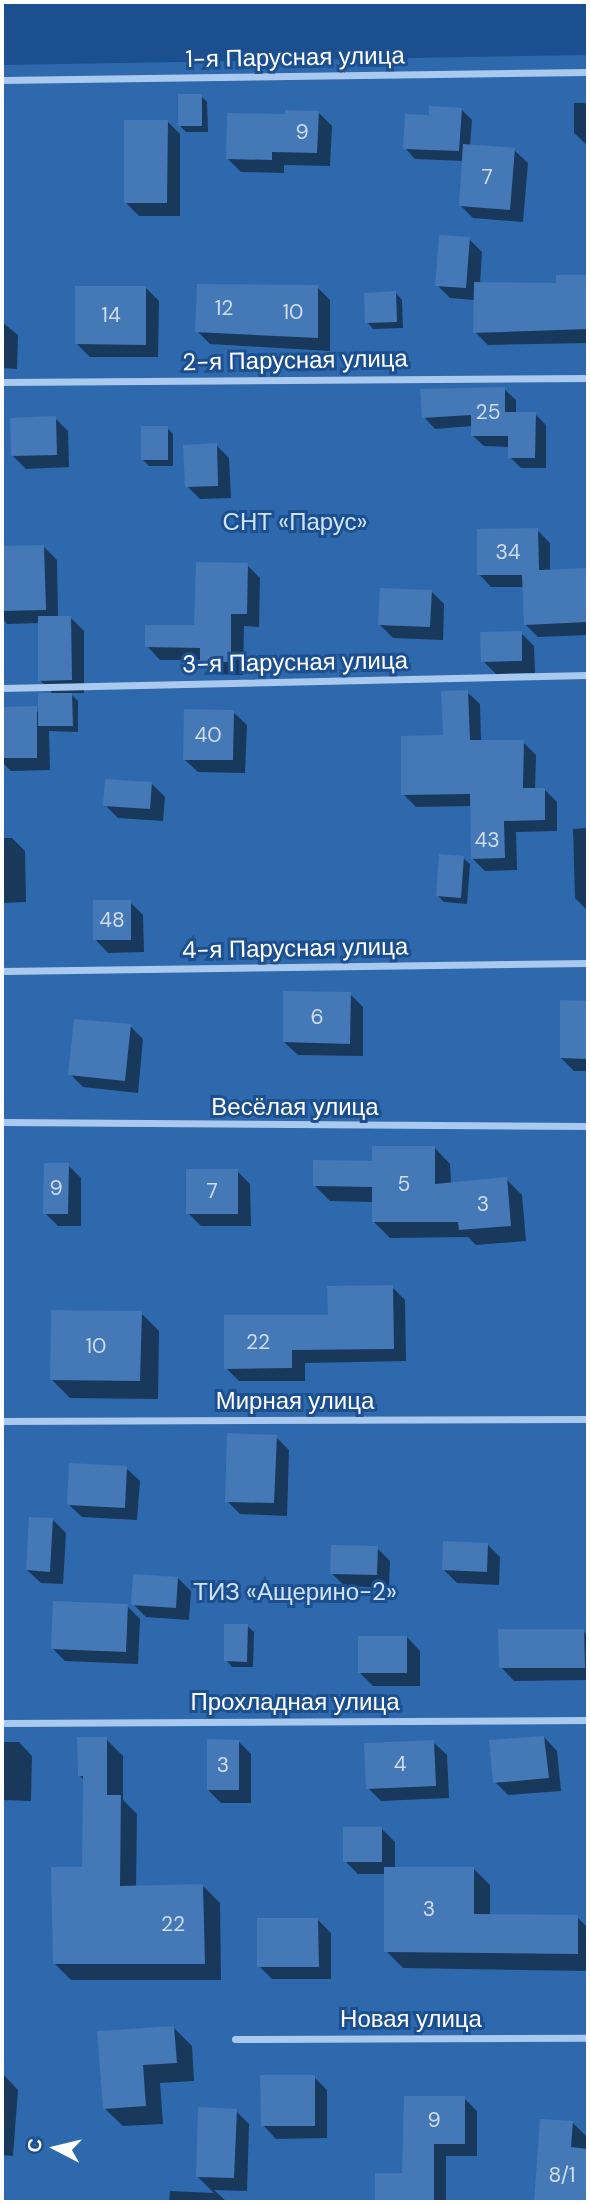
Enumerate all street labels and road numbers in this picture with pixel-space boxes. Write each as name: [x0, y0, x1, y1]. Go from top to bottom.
street label: 1-я Парусная улица: [185, 41, 405, 73]
street label: 2-я Парусная улица: [182, 344, 408, 376]
street label: 3-я Парусная улица: [182, 646, 408, 678]
street label: 4-я Парусная улица: [182, 932, 408, 964]
street label: Весёлая улица: [211, 1093, 379, 1121]
street label: Мирная улица: [216, 1387, 374, 1415]
street label: Прохладная улица: [191, 1688, 399, 1716]
street label: Новая улица: [340, 2005, 482, 2033]

